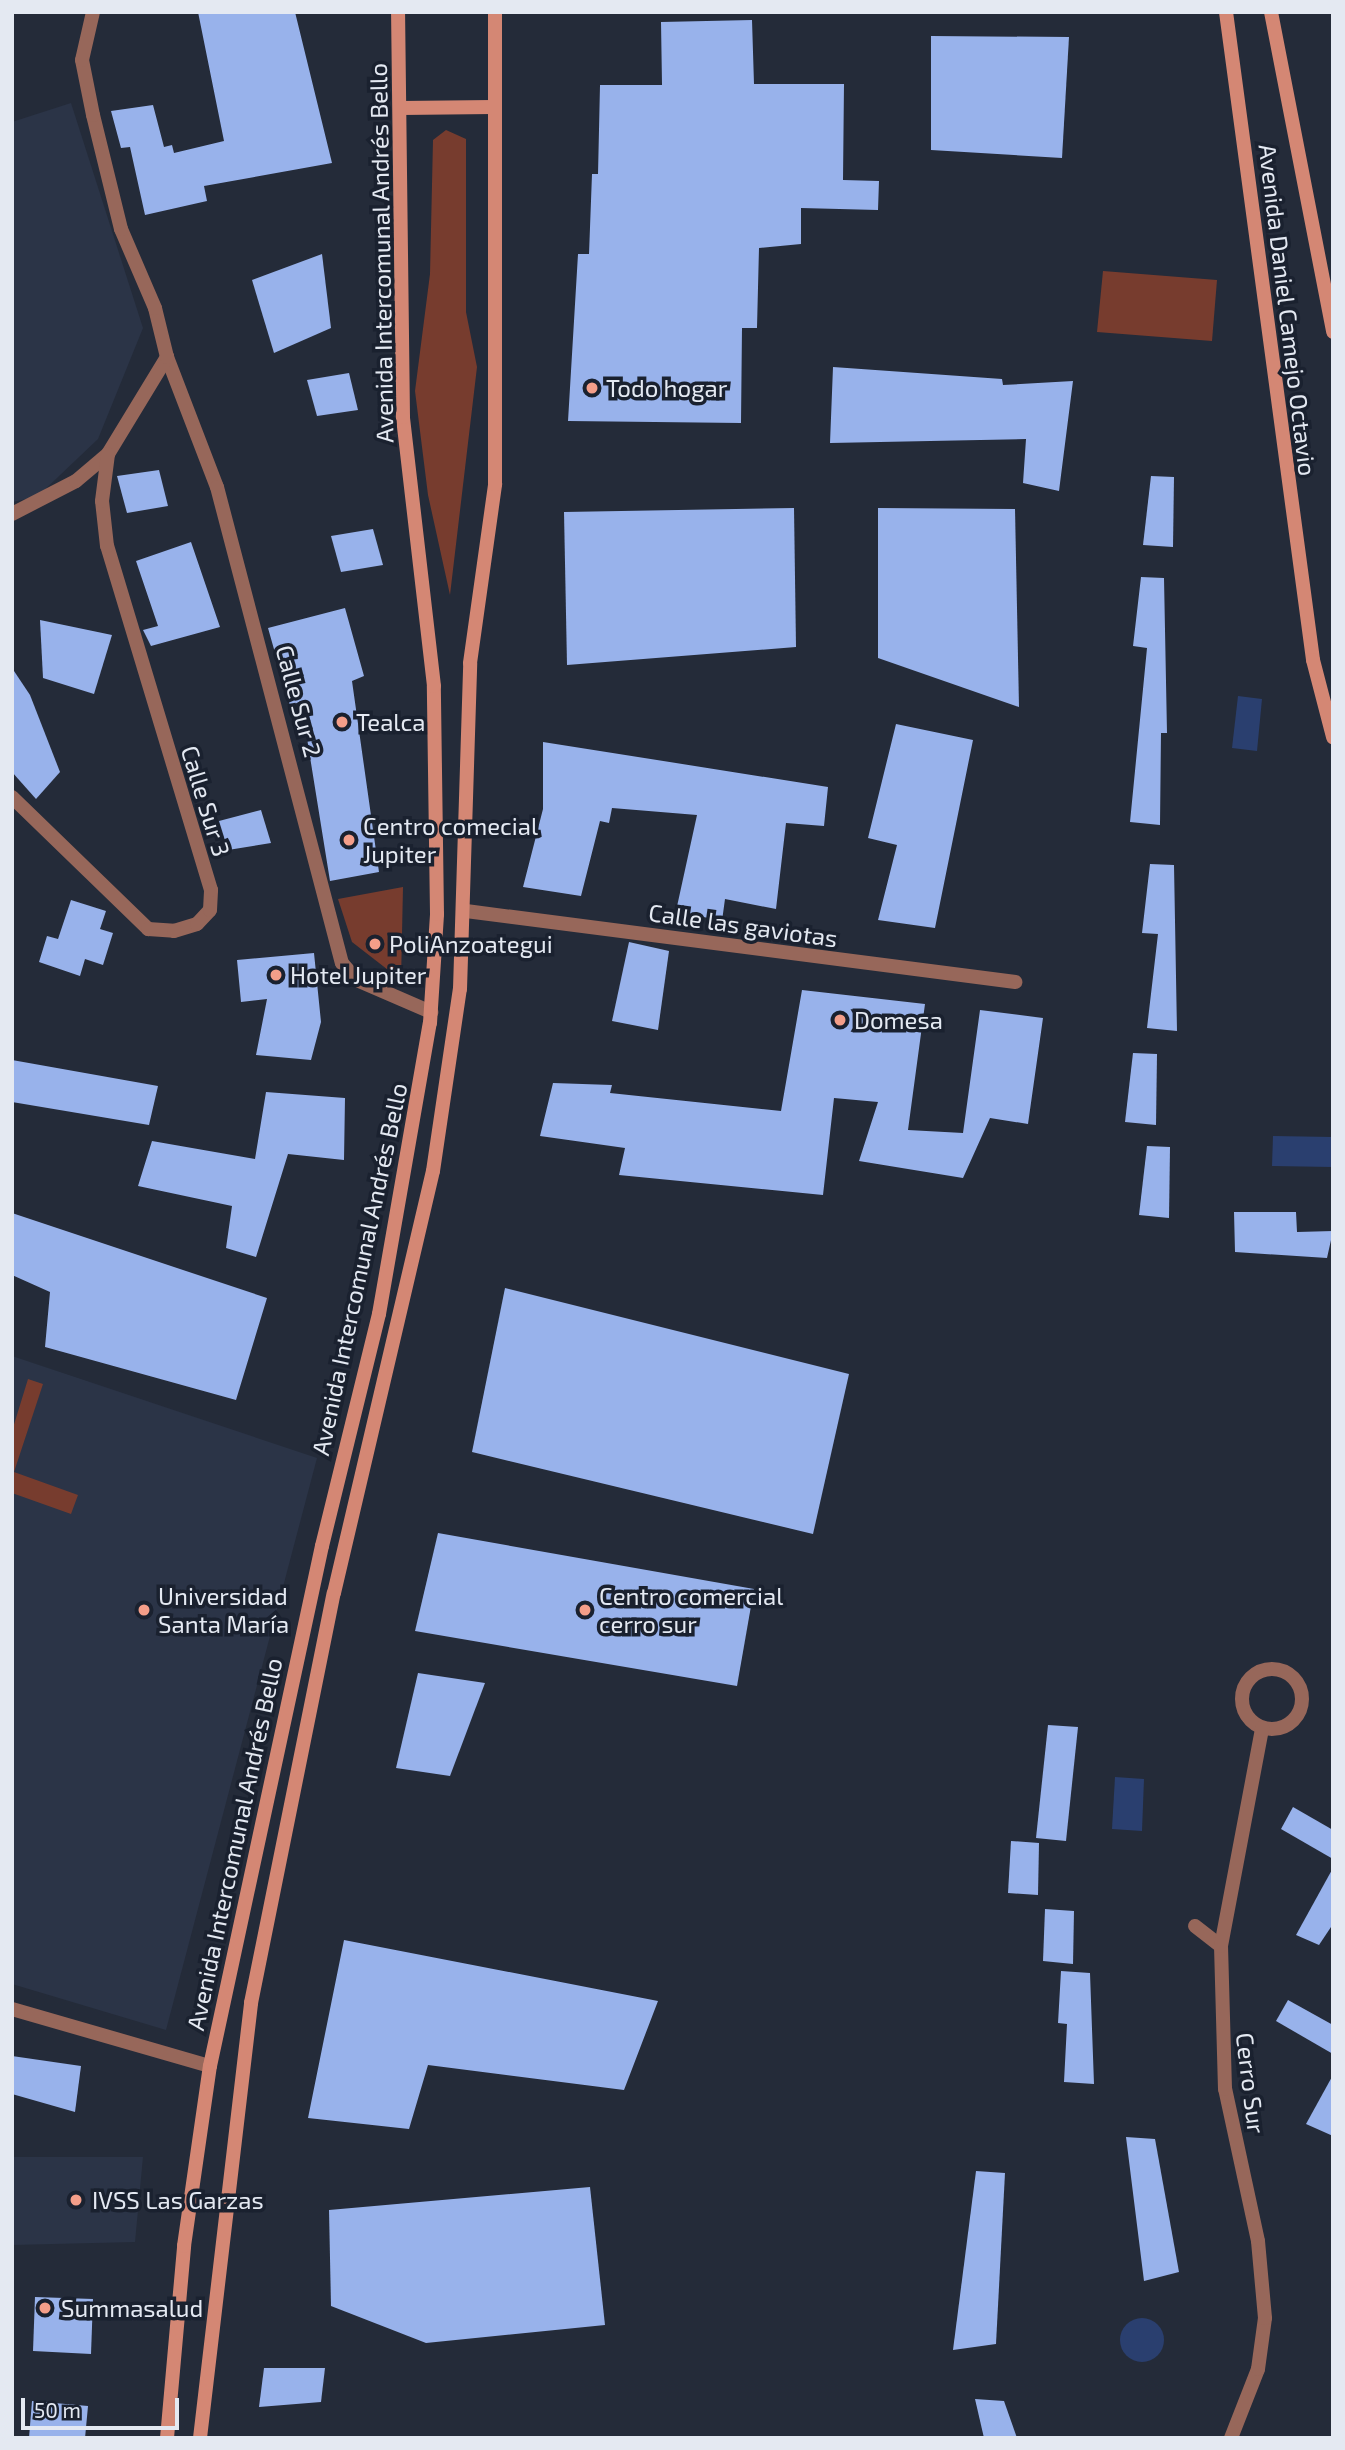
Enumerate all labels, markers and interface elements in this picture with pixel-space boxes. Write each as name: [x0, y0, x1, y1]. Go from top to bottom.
street label: Avenida Intercomunal Andrés Bello: [363, 62, 399, 444]
street label: Avenida Daniel Camejo Octavio: [1253, 142, 1323, 478]
place label: Todo hogar: [606, 374, 727, 402]
marker: Todo hogar: [584, 380, 600, 396]
street label: Calle Sur 2: [270, 642, 328, 760]
place label: Tealca: [356, 708, 425, 736]
marker: Tealca: [334, 714, 350, 730]
street label: Calle Sur 3: [175, 742, 237, 860]
place label: Centro comecial Jupiter: [363, 812, 538, 868]
marker: Centro comecial Jupiter: [341, 832, 357, 848]
street label: Calle las gaviotas: [647, 897, 839, 953]
place label: PoliAnzoategui: [389, 930, 553, 958]
marker: PoliAnzoategui: [367, 936, 383, 952]
place label: Hotel Jupiter: [290, 961, 428, 989]
marker: Hotel Jupiter: [268, 967, 284, 983]
place label: Domesa: [854, 1006, 943, 1034]
marker: Domesa: [832, 1012, 848, 1028]
street label: Avenida Intercomunal Andrés Bello: [305, 1080, 413, 1458]
place label: Universidad Santa María: [158, 1582, 289, 1638]
place label: Centro comercial cerro sur: [599, 1582, 783, 1638]
marker: Universidad Santa María: [136, 1602, 152, 1618]
marker: Centro comercial cerro sur: [577, 1602, 593, 1618]
street label: Avenida Intercomunal Andrés Bello: [180, 1655, 288, 2033]
street label: Cerro Sur: [1231, 2031, 1271, 2135]
place label: IVSS Las Garzas: [92, 2186, 264, 2214]
marker: IVSS Las Garzas: [66, 2190, 86, 2210]
place label: Summasalud: [61, 2294, 203, 2322]
marker: Summasalud: [35, 2298, 55, 2318]
scale bar: [24, 2384, 182, 2428]
text: 50 m: [34, 2397, 81, 2422]

